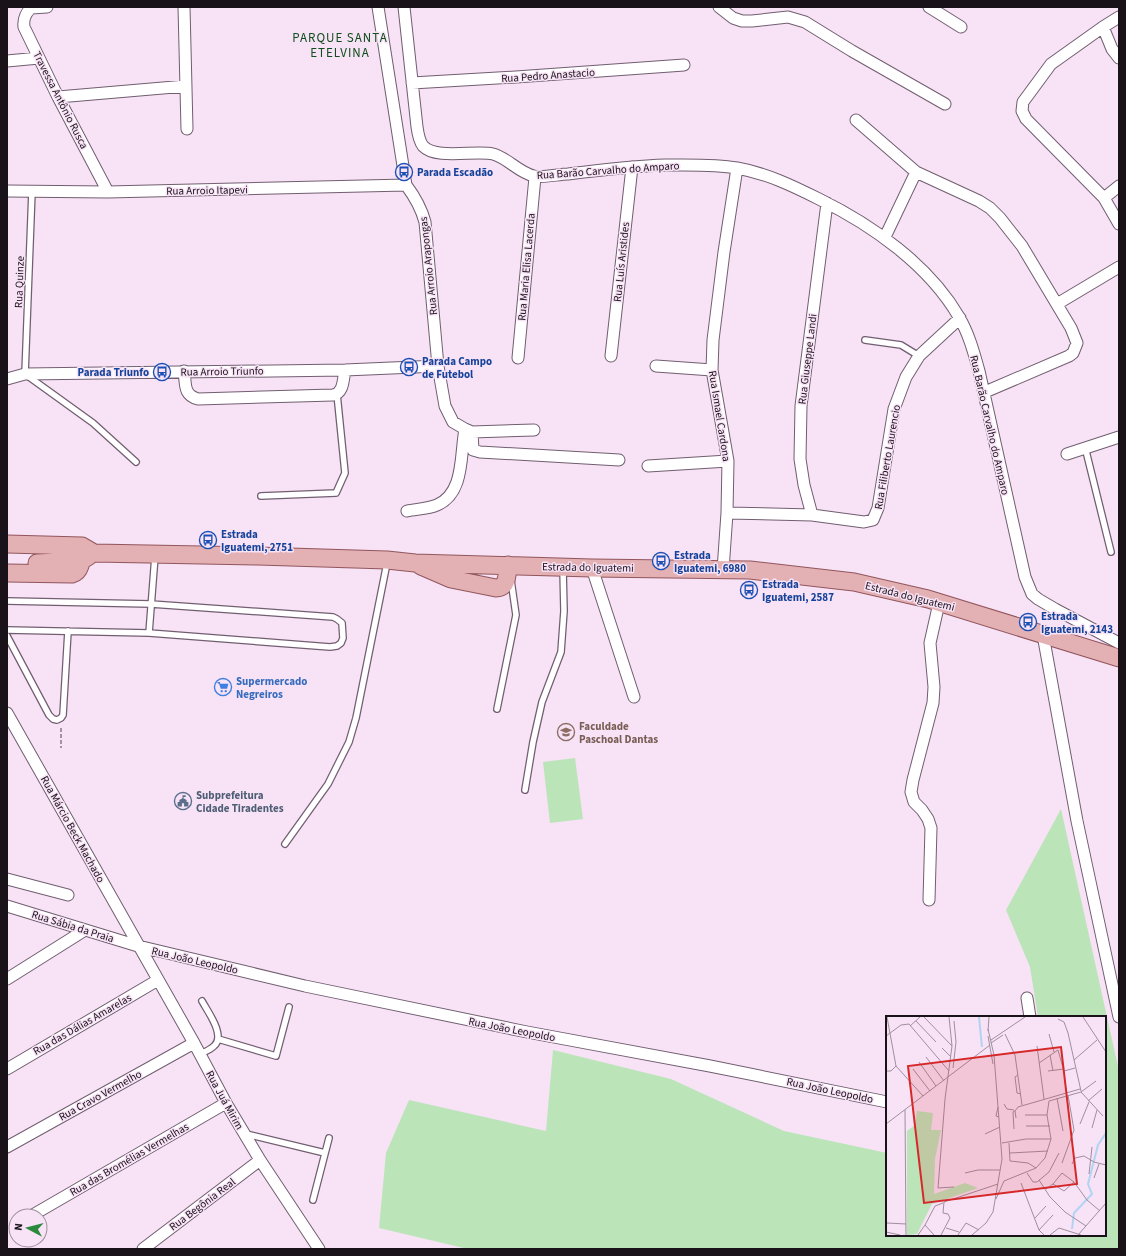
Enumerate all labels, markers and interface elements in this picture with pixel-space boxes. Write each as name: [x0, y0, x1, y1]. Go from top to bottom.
district label: PARQUE SANTA ETELVINA: [292, 29, 388, 62]
street label: Travessa Antônio Rusca: [29, 49, 92, 152]
street label: Rua Pedro Anastacio: [501, 65, 595, 86]
street label: Rua Barão Carvalho do Amparo: [536, 158, 680, 183]
bus stop icon: Parada Escadão: [394, 162, 414, 182]
place label: Parada Escadão: [417, 165, 493, 180]
street label: Rua Arroio Itapevi: [166, 182, 248, 199]
street label: Rua Maria Elisa Lacerda: [514, 213, 539, 321]
street label: Rua Arroio Arapongas: [416, 216, 441, 316]
street label: Rua Luís Aristides: [610, 221, 633, 303]
street label: Rua Quinze: [11, 255, 28, 308]
street label: Rua Giuseppe Landi: [794, 313, 820, 405]
place label: Parada Campo de Futebol: [422, 354, 492, 382]
street label: Rua Barão Carvalho do Amparo: [966, 354, 1013, 497]
bus stop icon: Parada Campo de Futebol: [399, 357, 419, 377]
bus stop icon: Parada Triunfo: [152, 362, 172, 382]
street label: Rua Arroio Triunfo: [180, 363, 264, 380]
place label: Parada Triunfo: [77, 365, 149, 380]
street label: Rua Ismael Cardona: [705, 370, 734, 463]
street label: Rua Filiberto Laurencio: [871, 403, 904, 511]
place label: Estrada Iguatemi, 2751: [221, 527, 293, 555]
bus stop icon: Estrada Iguatemi, 2751: [198, 530, 218, 550]
place label: Estrada Iguatemi, 6980: [674, 548, 746, 576]
bus stop icon: Estrada Iguatemi, 6980: [651, 551, 671, 571]
street label: Estrada do Iguatemi: [542, 559, 634, 576]
place label: Estrada Iguatemi, 2587: [762, 577, 834, 605]
street label: Estrada do Iguatemi: [864, 578, 956, 615]
bus stop icon: Estrada Iguatemi, 2587: [739, 580, 759, 600]
place label: Estrada Iguatemi, 2143: [1041, 609, 1113, 637]
bus stop icon: Estrada Iguatemi, 2143: [1018, 612, 1038, 632]
place label: Supermercado Negreiros: [236, 674, 307, 702]
supermarket icon: Supermercado Negreiros: [213, 677, 233, 697]
place label: Faculdade Paschoal Dantas: [579, 719, 658, 747]
school or university icon: Faculdade Paschoal Dantas: [556, 722, 576, 742]
street label: Rua Márcio Beck Machado: [37, 773, 108, 885]
place label: Subprefeitura Cidade Tiradentes: [196, 788, 284, 816]
public building icon: Subprefeitura Cidade Tiradentes: [173, 791, 193, 811]
street label: Rua Sábia da Praia: [30, 907, 116, 946]
street label: Rua João Leopoldo: [150, 943, 240, 978]
street label: Rua das Dálias Amarelas: [30, 990, 135, 1059]
street label: Rua João Leopoldo: [467, 1014, 557, 1045]
inset map: [886, 1016, 1106, 1236]
street label: Rua Cravo Vermelho: [56, 1066, 144, 1124]
street label: Rua Juá Mirim: [202, 1068, 247, 1132]
street label: Rua João Leopoldo: [785, 1074, 875, 1107]
street label: Rua das Bromélias Vermelhas: [67, 1119, 192, 1200]
street label: Rua Begônia Real: [166, 1174, 239, 1234]
north arrow: [8, 1208, 48, 1248]
text: N: [11, 1222, 26, 1231]

